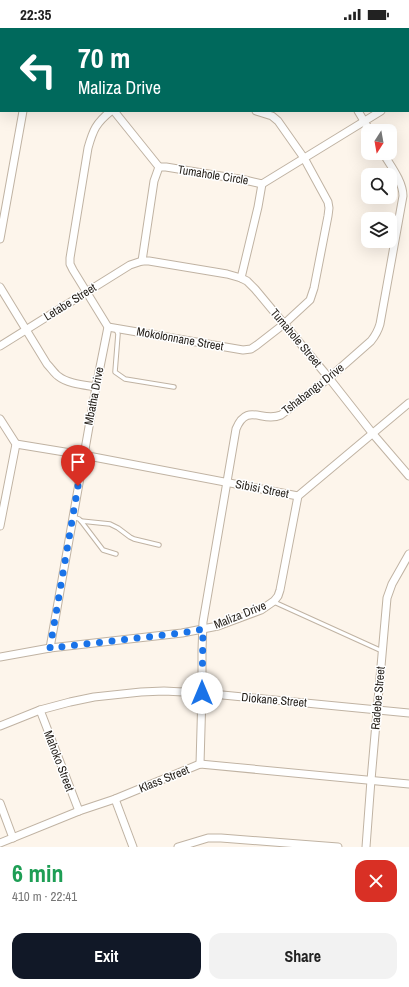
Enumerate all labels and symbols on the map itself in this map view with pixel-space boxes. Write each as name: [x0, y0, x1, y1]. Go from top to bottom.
north arrow: [361, 124, 397, 160]
street label: Tumahole Circle: [177, 162, 249, 188]
street label: Letabe Street: [41, 279, 100, 324]
street label: Tumahole Street: [267, 305, 325, 371]
street label: Mokolonnane Street: [135, 323, 225, 355]
street label: Tshabangu Drive: [279, 360, 347, 418]
street label: Mbatha Drive: [81, 365, 107, 427]
pin: [61, 445, 95, 486]
street label: Sibisi Street: [234, 476, 290, 502]
street label: Maliza Drive: [211, 597, 269, 633]
street label: Radebe Street: [367, 665, 389, 730]
position arrow: [181, 672, 223, 714]
street label: Diokane Street: [241, 689, 308, 711]
street label: Mahoko Street: [40, 728, 78, 794]
street label: Klass Street: [136, 762, 192, 796]

